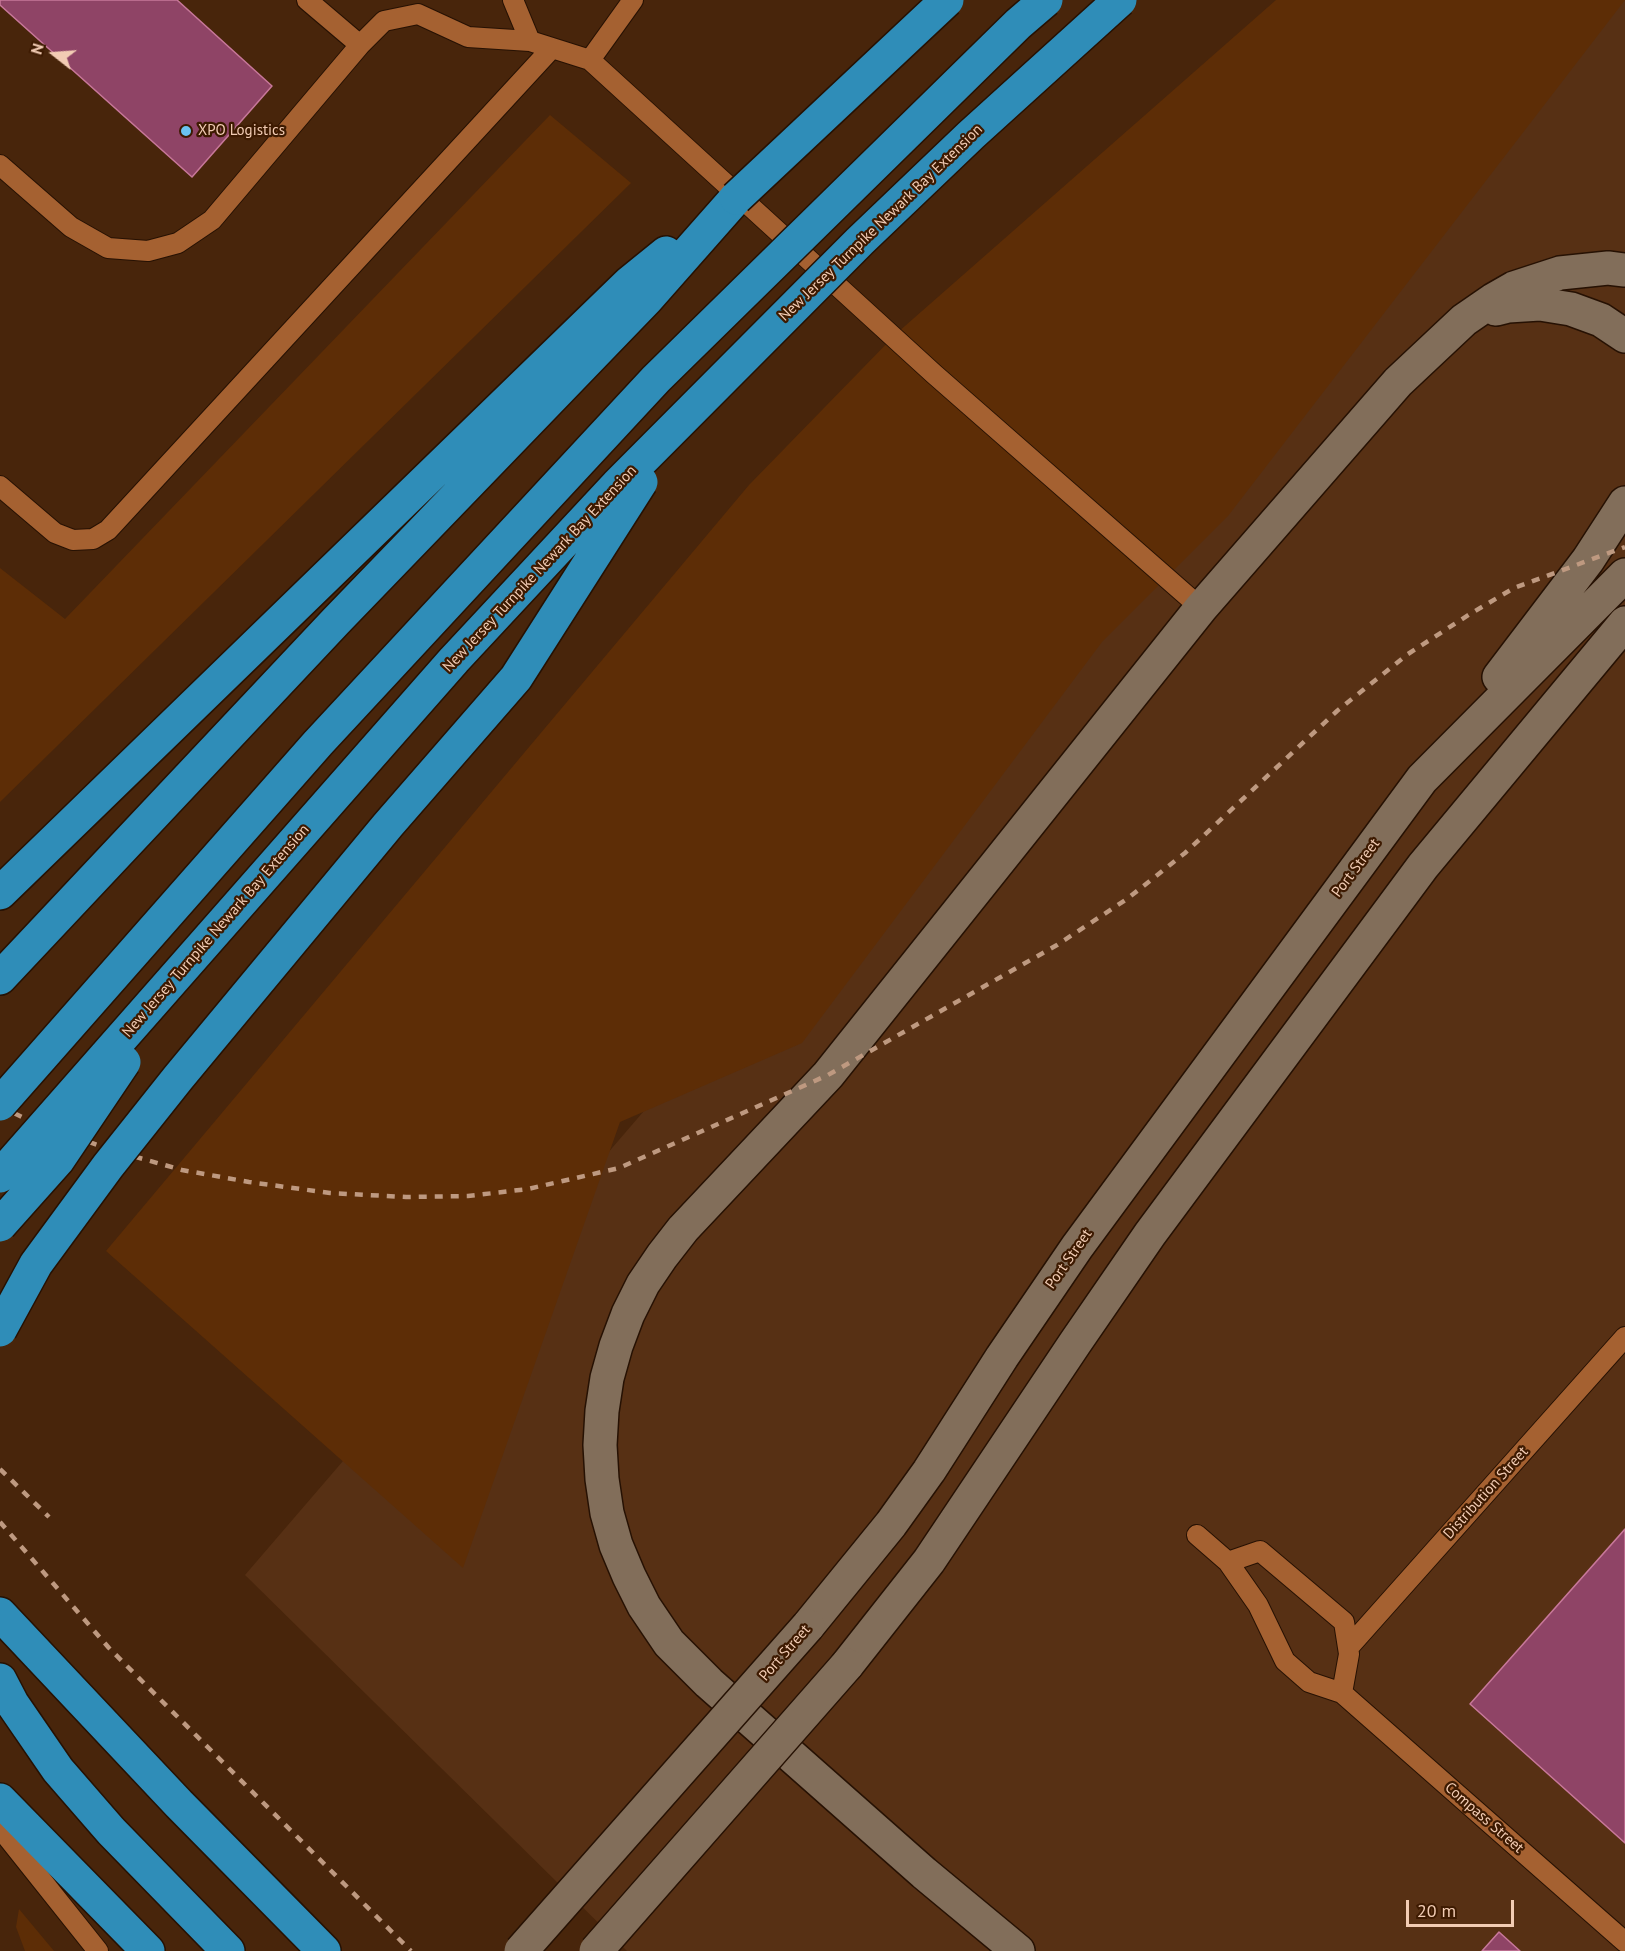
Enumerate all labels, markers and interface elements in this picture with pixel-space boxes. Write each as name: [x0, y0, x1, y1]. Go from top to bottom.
north arrow: [24, 24, 84, 84]
text: N: [26, 41, 48, 57]
street label: New Jersey Turnpike Newark Bay Extension: [776, 121, 986, 325]
place label: XPO Logistics: [198, 122, 285, 140]
marker: XPO Logistics: [179, 124, 193, 138]
street label: New Jersey Turnpike Newark Bay Extension: [439, 462, 641, 676]
street label: New Jersey Turnpike Newark Bay Extension: [119, 821, 313, 1041]
street label: Port Street: [1328, 835, 1384, 901]
street label: Port Street: [1042, 1226, 1096, 1292]
street label: Distribution Street: [1440, 1443, 1532, 1543]
street label: Port Street: [756, 1621, 814, 1685]
street label: Compass Street: [1441, 1779, 1527, 1857]
scale bar: [1409, 1888, 1517, 1926]
text: 20 m: [1417, 1899, 1456, 1922]

